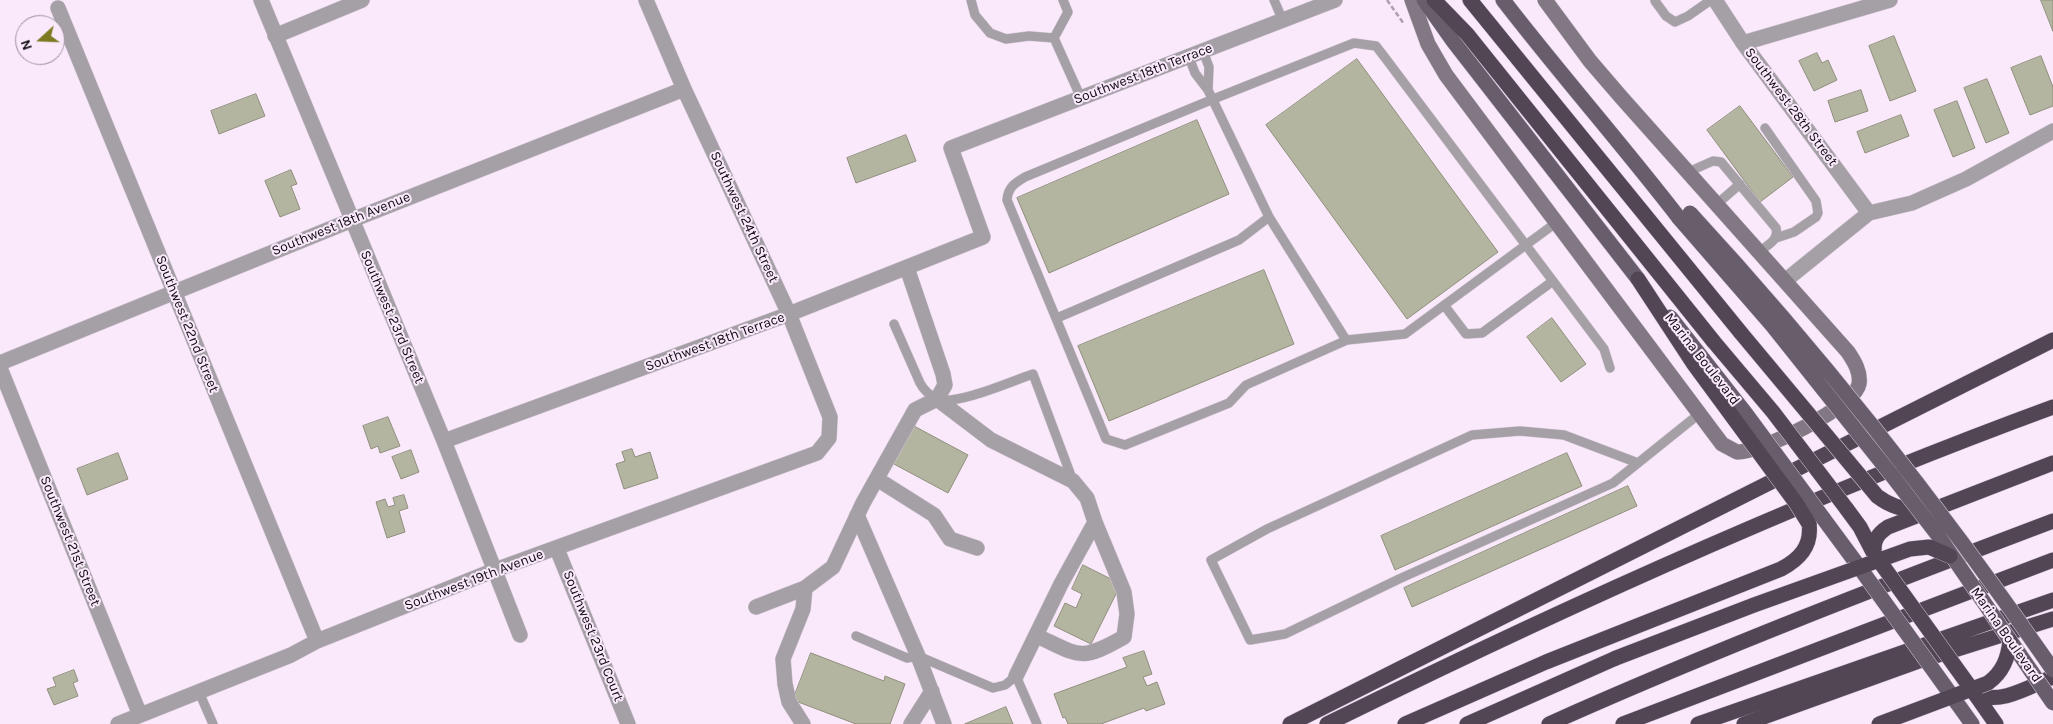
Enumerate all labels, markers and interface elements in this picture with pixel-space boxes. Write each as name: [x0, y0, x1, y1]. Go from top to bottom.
north arrow: [15, 15, 65, 65]
text: N: [17, 37, 36, 53]
street label: Southwest 18th Terrace: [1071, 40, 1215, 108]
street label: Southwest 28th Street: [1741, 45, 1841, 169]
street label: Southwest 24th Street: [706, 149, 782, 285]
street label: Southwest 18th Avenue: [269, 189, 413, 259]
street label: Southwest 23rd Street: [356, 248, 428, 386]
street label: Southwest 22nd Street: [152, 253, 222, 395]
street label: Southwest 18th Terrace: [643, 309, 787, 375]
street label: Marina Boulevard: [1661, 310, 1743, 408]
street label: Southwest 21st Street: [36, 474, 104, 608]
street label: Southwest 19th Avenue: [402, 546, 546, 614]
street label: Southwest 23rd Court: [559, 568, 627, 704]
street label: Marina Boulevard: [1967, 584, 2045, 686]

